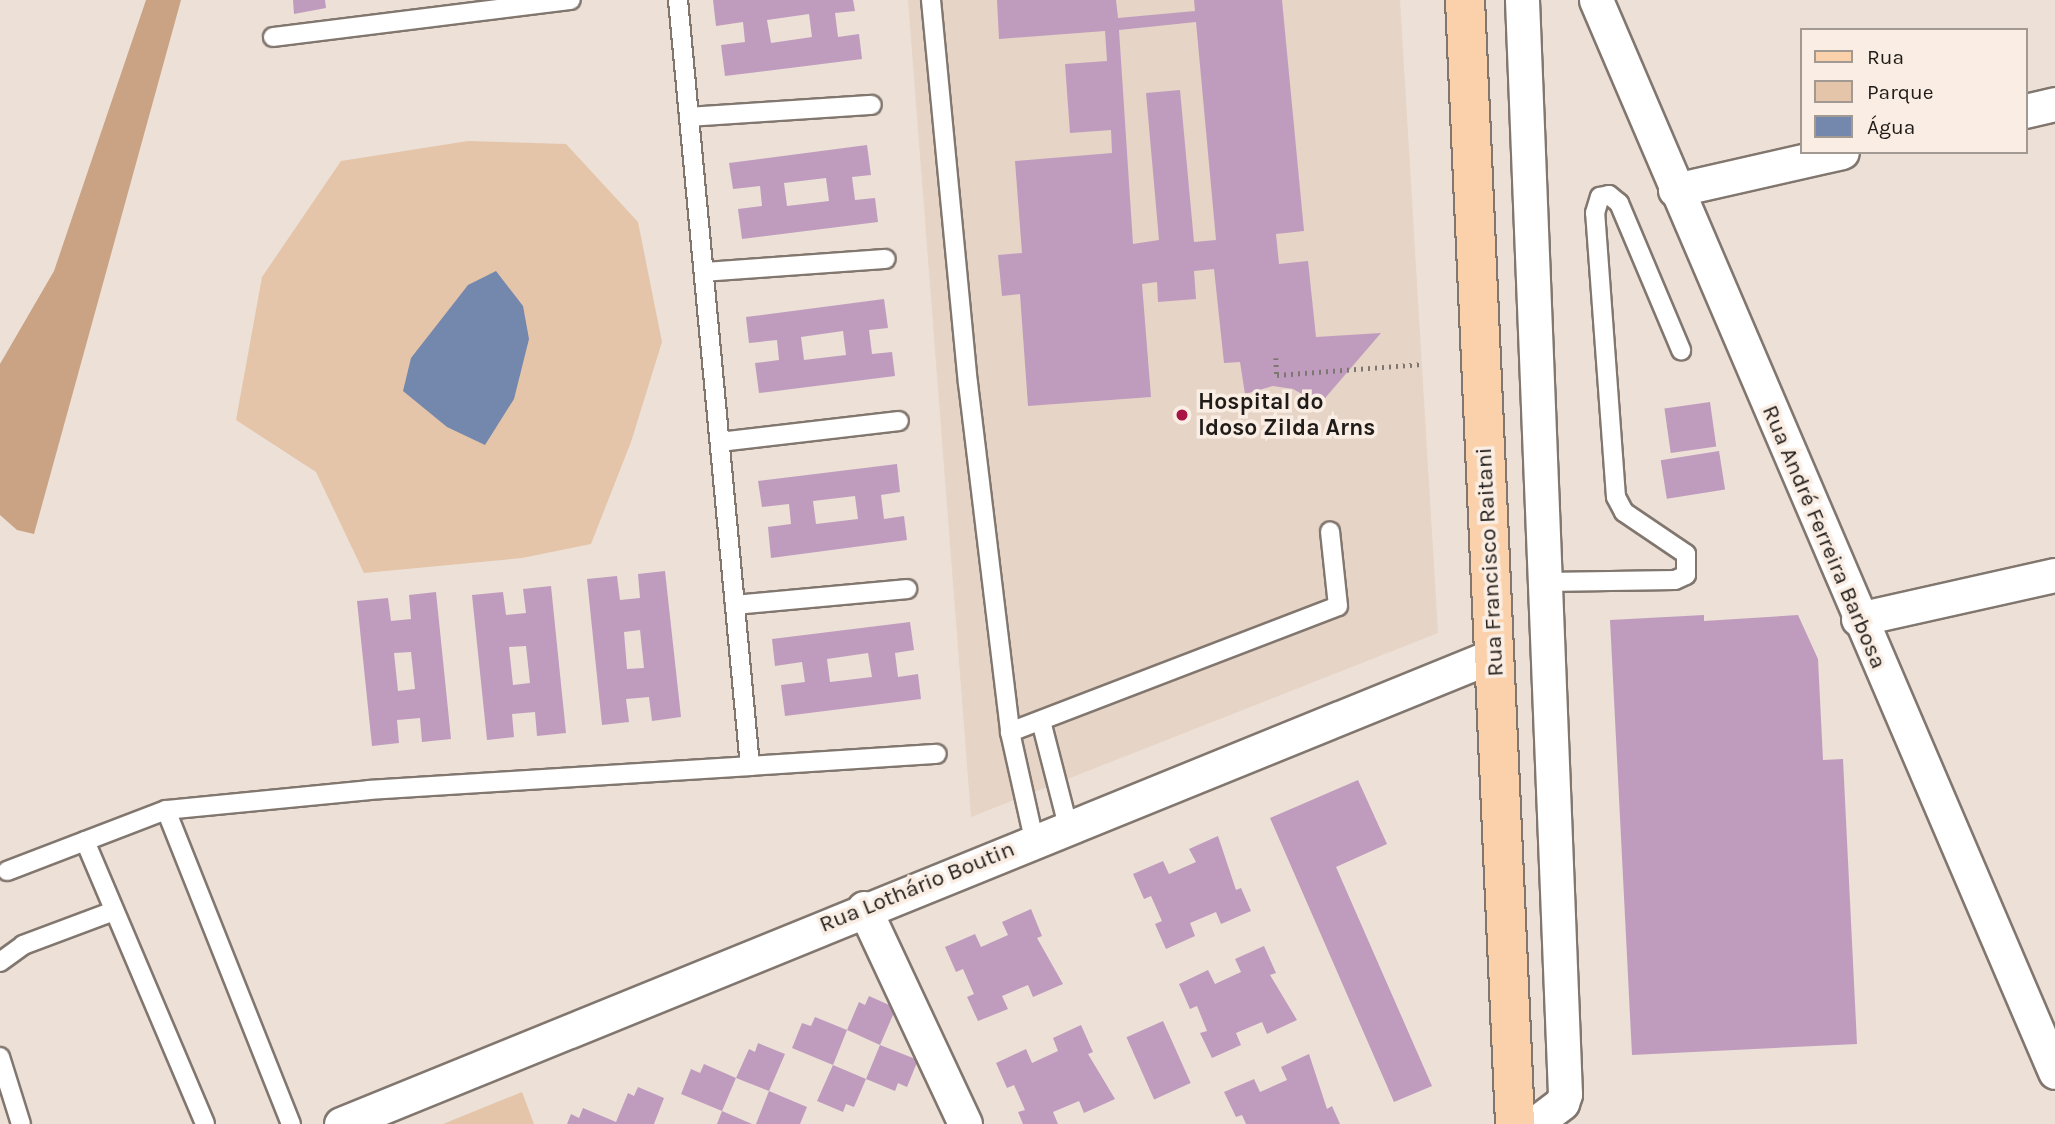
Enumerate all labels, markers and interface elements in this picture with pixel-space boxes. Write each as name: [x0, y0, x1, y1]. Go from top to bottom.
legend: [1800, 28, 2027, 154]
text: Rua: [1867, 45, 1904, 69]
text: Parque: [1867, 80, 1934, 104]
text: Água: [1867, 115, 1915, 139]
place label: Hospital do Idoso Zilda Arns: [1198, 388, 1375, 442]
street label: Rua André Ferreira Barbosa: [1756, 401, 1892, 673]
marker: Hospital do Idoso Zilda Arns: [1172, 405, 1192, 425]
street label: Rua Francisco Raitani: [1470, 447, 1510, 677]
street label: Rua Lothário Boutin: [815, 835, 1019, 939]

